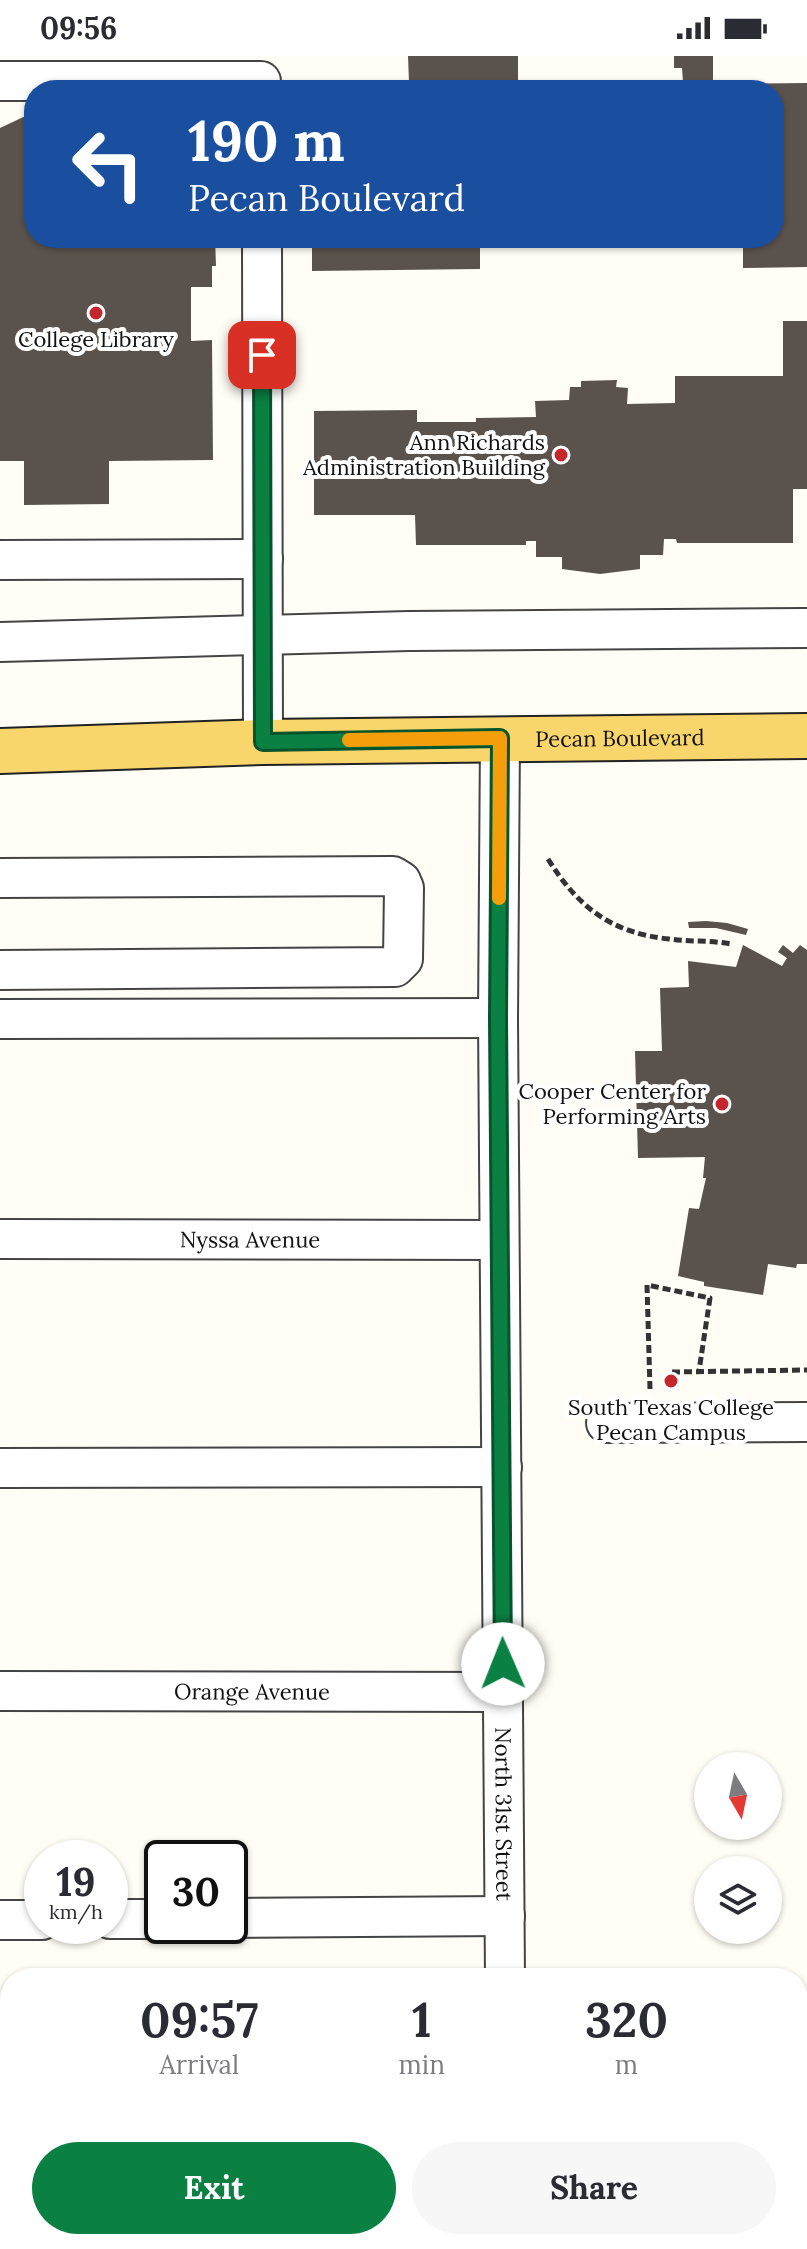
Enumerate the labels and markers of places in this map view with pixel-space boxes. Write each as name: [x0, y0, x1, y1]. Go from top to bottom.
marker: College Library: [87, 304, 105, 322]
pin: [228, 321, 296, 389]
place label: College Library: [18, 325, 174, 353]
place label: Ann Richards Administration Building: [302, 428, 546, 481]
marker: Ann Richards Administration Building: [552, 446, 570, 464]
place label: Cooper Center for Performing Arts: [519, 1077, 706, 1130]
marker: Cooper Center for Performing Arts: [713, 1095, 731, 1113]
marker: South Texas College Pecan Campus: [662, 1372, 680, 1390]
place label: South Texas College Pecan Campus: [568, 1393, 774, 1446]

